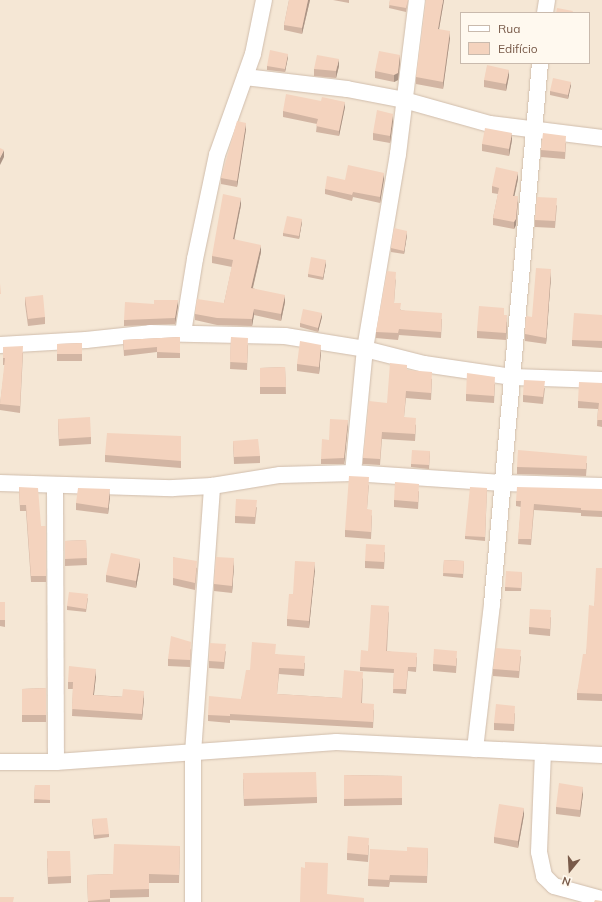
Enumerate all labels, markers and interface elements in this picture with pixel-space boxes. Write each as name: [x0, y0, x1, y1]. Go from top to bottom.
legend: [460, 12, 590, 64]
text: Rua: [498, 21, 520, 36]
text: Edifício: [498, 41, 538, 56]
north arrow: [550, 850, 590, 890]
text: N: [560, 873, 572, 889]

